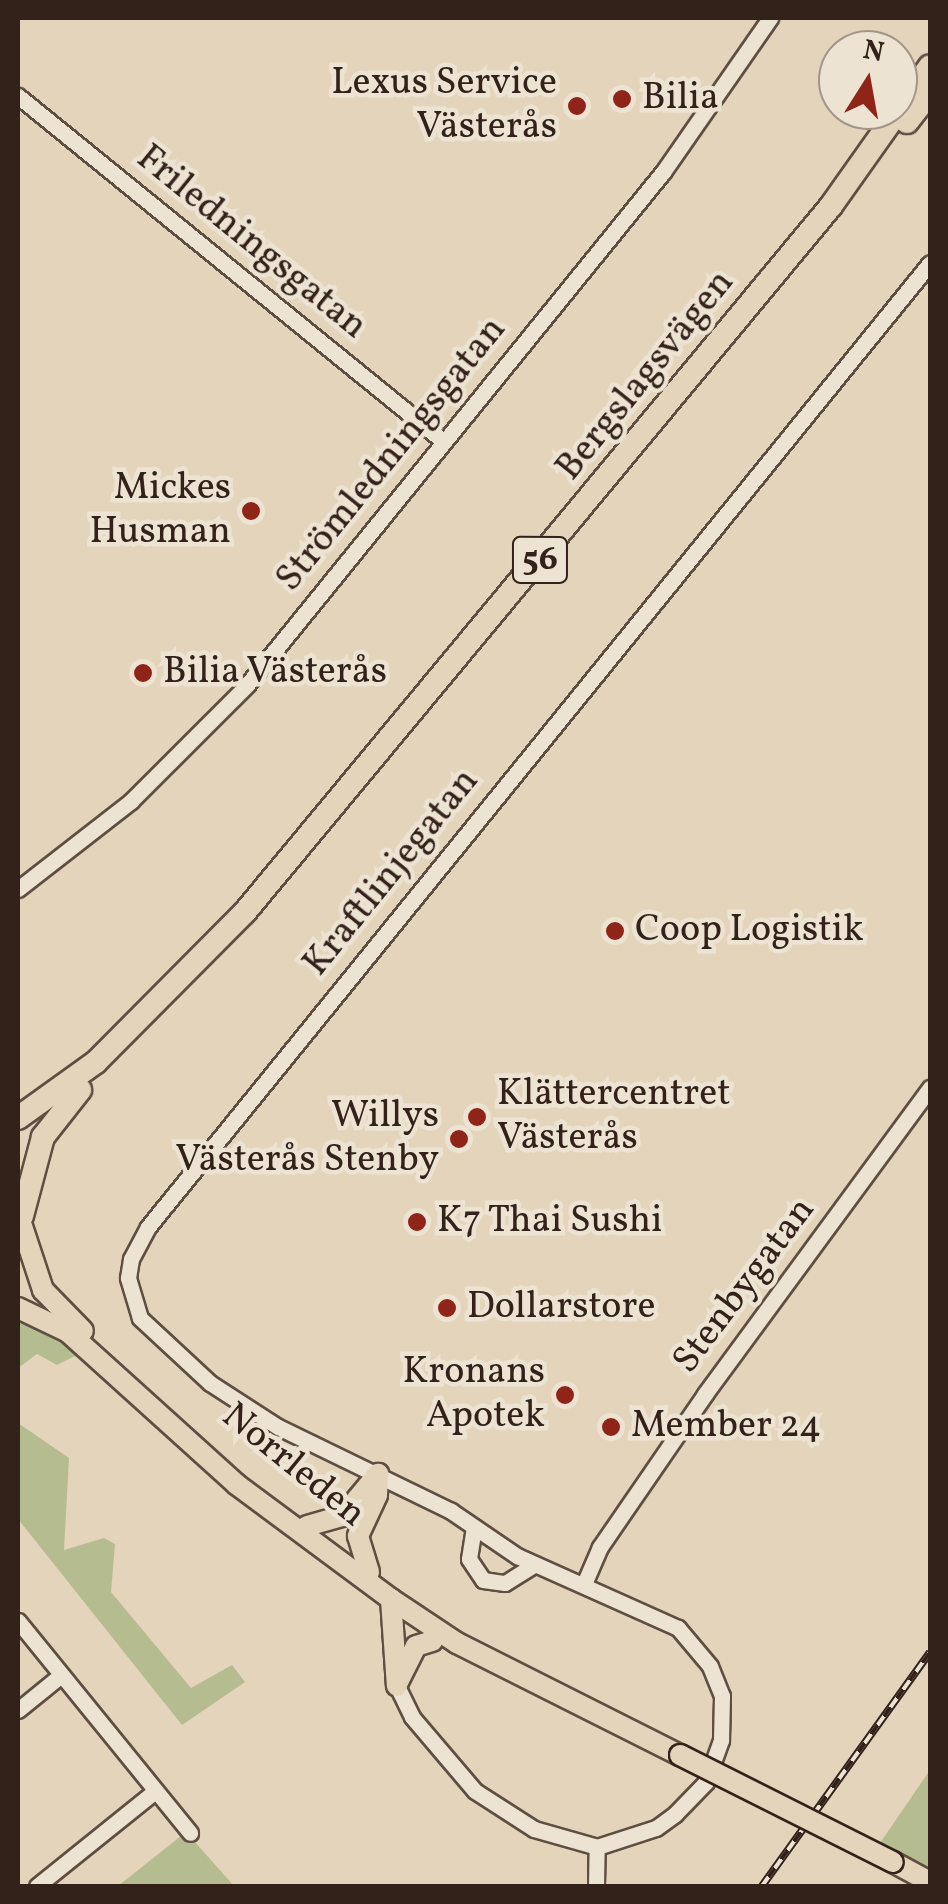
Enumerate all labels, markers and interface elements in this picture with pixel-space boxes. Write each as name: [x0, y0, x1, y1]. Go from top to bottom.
north arrow: [818, 30, 918, 130]
text: N: [860, 31, 887, 73]
place label: Lexus Service Västerås: [331, 61, 557, 150]
place label: Bilia: [642, 76, 719, 122]
marker: Bilia: [611, 88, 633, 110]
marker: Lexus Service Västerås: [566, 95, 588, 117]
street label: Friledningsgatan: [126, 136, 376, 350]
street label: Bergslagsvägen: [547, 262, 745, 490]
street label: Strömledningsgatan: [267, 308, 517, 602]
place label: Mickes Husman: [89, 466, 231, 556]
marker: Mickes Husman: [240, 500, 262, 522]
road number: 56: [510, 530, 570, 590]
place label: Bilia Västerås: [163, 650, 388, 696]
marker: Bilia Västerås: [132, 662, 154, 684]
street label: Kraftlinjegatan: [294, 760, 490, 986]
place label: Coop Logistik: [635, 908, 864, 954]
marker: Coop Logistik: [604, 920, 626, 942]
place label: Klättercentret Västerås: [497, 1072, 731, 1162]
place label: Willys Västerås Stenby: [175, 1094, 439, 1184]
marker: Klättercentret Västerås: [466, 1106, 488, 1128]
marker: Willys Västerås Stenby: [448, 1128, 470, 1150]
street label: Stenbygatan: [664, 1189, 826, 1383]
place label: K7 Thai Sushi: [437, 1199, 664, 1245]
marker: K7 Thai Sushi: [406, 1211, 428, 1233]
place label: Dollarstore: [467, 1285, 656, 1331]
marker: Dollarstore: [436, 1297, 458, 1319]
place label: Kronans Apotek: [403, 1350, 545, 1440]
marker: Kronans Apotek: [554, 1384, 576, 1406]
street label: Norrleden: [212, 1394, 374, 1538]
place label: Member 24: [631, 1404, 822, 1450]
marker: Member 24: [600, 1416, 622, 1438]

